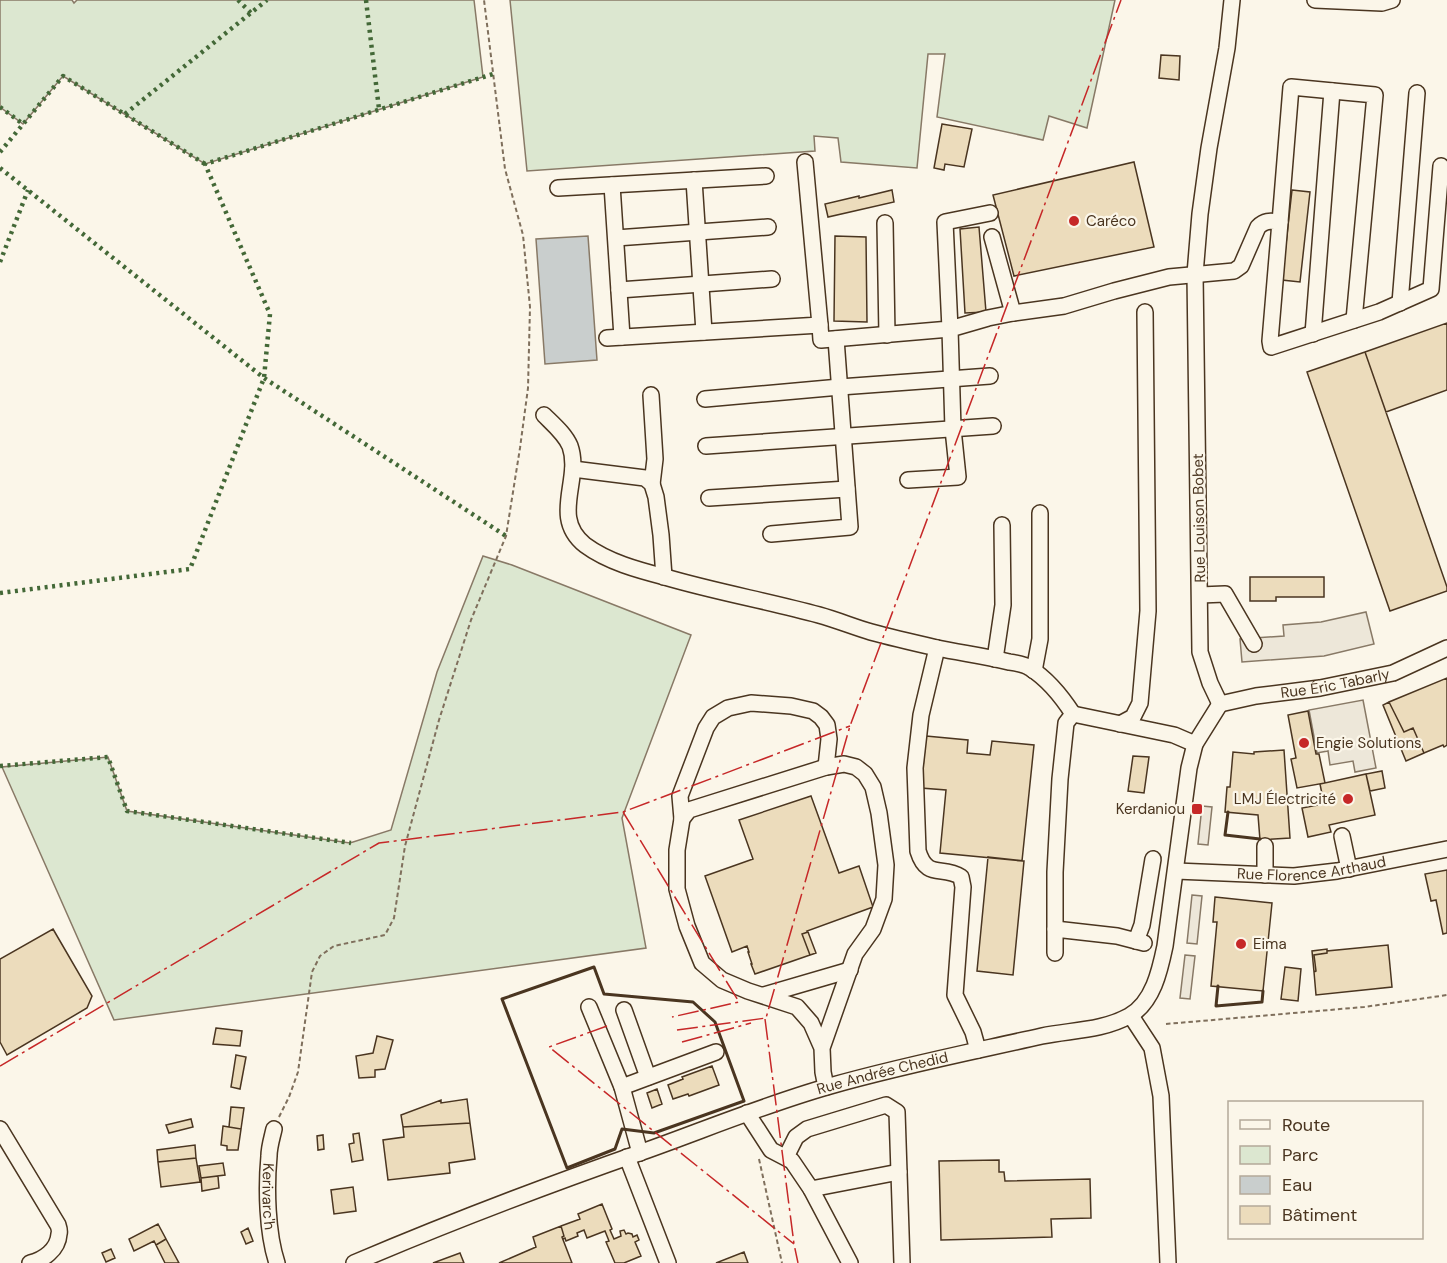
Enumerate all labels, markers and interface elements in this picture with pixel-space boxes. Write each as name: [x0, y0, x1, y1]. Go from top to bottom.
place label: Caréco: [1086, 211, 1136, 231]
marker: Caréco: [1067, 214, 1081, 228]
street label: Rue Louison Bobet: [1188, 453, 1210, 583]
street label: Rue Éric Tabarly: [1279, 664, 1392, 703]
place label: Engie Solutions: [1316, 733, 1422, 753]
marker: Engie Solutions: [1297, 736, 1311, 750]
place label: LMJ Électricité: [1234, 789, 1336, 809]
marker: LMJ Électricité: [1341, 792, 1355, 806]
place label: Kerdaniou: [1116, 799, 1185, 819]
marker: Kerdaniou: [1190, 802, 1204, 816]
street label: Rue Florence Arthaud: [1236, 851, 1388, 886]
place label: Eima: [1253, 934, 1287, 954]
marker: Eima: [1234, 937, 1248, 951]
street label: Rue Andrée Chedid: [814, 1047, 950, 1099]
legend: [1228, 1101, 1423, 1239]
text: Route: [1282, 1113, 1330, 1137]
text: Parc: [1282, 1143, 1318, 1167]
street label: Kerivarc'h: [257, 1163, 280, 1231]
text: Eau: [1282, 1173, 1312, 1197]
text: Bâtiment: [1282, 1203, 1357, 1227]

